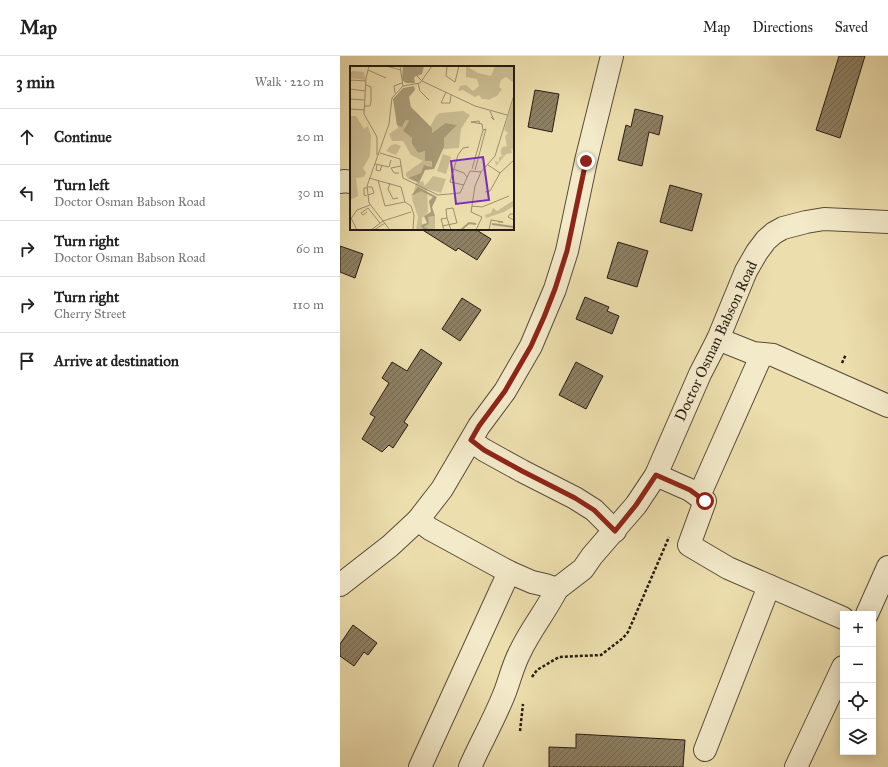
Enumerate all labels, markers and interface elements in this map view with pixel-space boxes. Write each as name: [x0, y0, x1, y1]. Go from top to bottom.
text: Map: [20, 16, 57, 39]
text: Map: [703, 19, 730, 36]
text: Directions: [752, 19, 813, 36]
text: Saved: [835, 19, 868, 36]
inset map: [350, 66, 514, 230]
text: 3 min: [16, 72, 55, 93]
text: Walk · 220 m: [255, 74, 324, 90]
icon: ahead: [16, 126, 38, 148]
text: Continue: [54, 128, 112, 146]
text: 20 m: [296, 129, 324, 145]
route end: [577, 152, 595, 170]
text: Turn left: [54, 176, 110, 194]
icon: left: [16, 182, 38, 204]
text: 30 m: [298, 185, 324, 201]
text: Doctor Osman Babson Road: [54, 194, 206, 210]
text: Turn right: [54, 232, 119, 250]
icon: right: [16, 238, 38, 260]
text: 60 m: [296, 241, 324, 257]
text: Doctor Osman Babson Road: [54, 250, 206, 266]
street label: Doctor Osman Babson Road: [671, 258, 761, 424]
text: Turn right: [54, 288, 119, 306]
icon: right: [16, 294, 38, 316]
text: 110 m: [292, 297, 324, 313]
text: Cherry Street: [54, 306, 126, 322]
icon: arrive: [16, 350, 38, 372]
text: Arrive at destination: [54, 352, 179, 370]
route start: [696, 492, 714, 510]
map controls: [840, 611, 876, 755]
button: +: [840, 611, 876, 647]
button: −: [840, 647, 876, 683]
button: locate: [840, 683, 876, 719]
button: layers: [840, 719, 876, 755]

